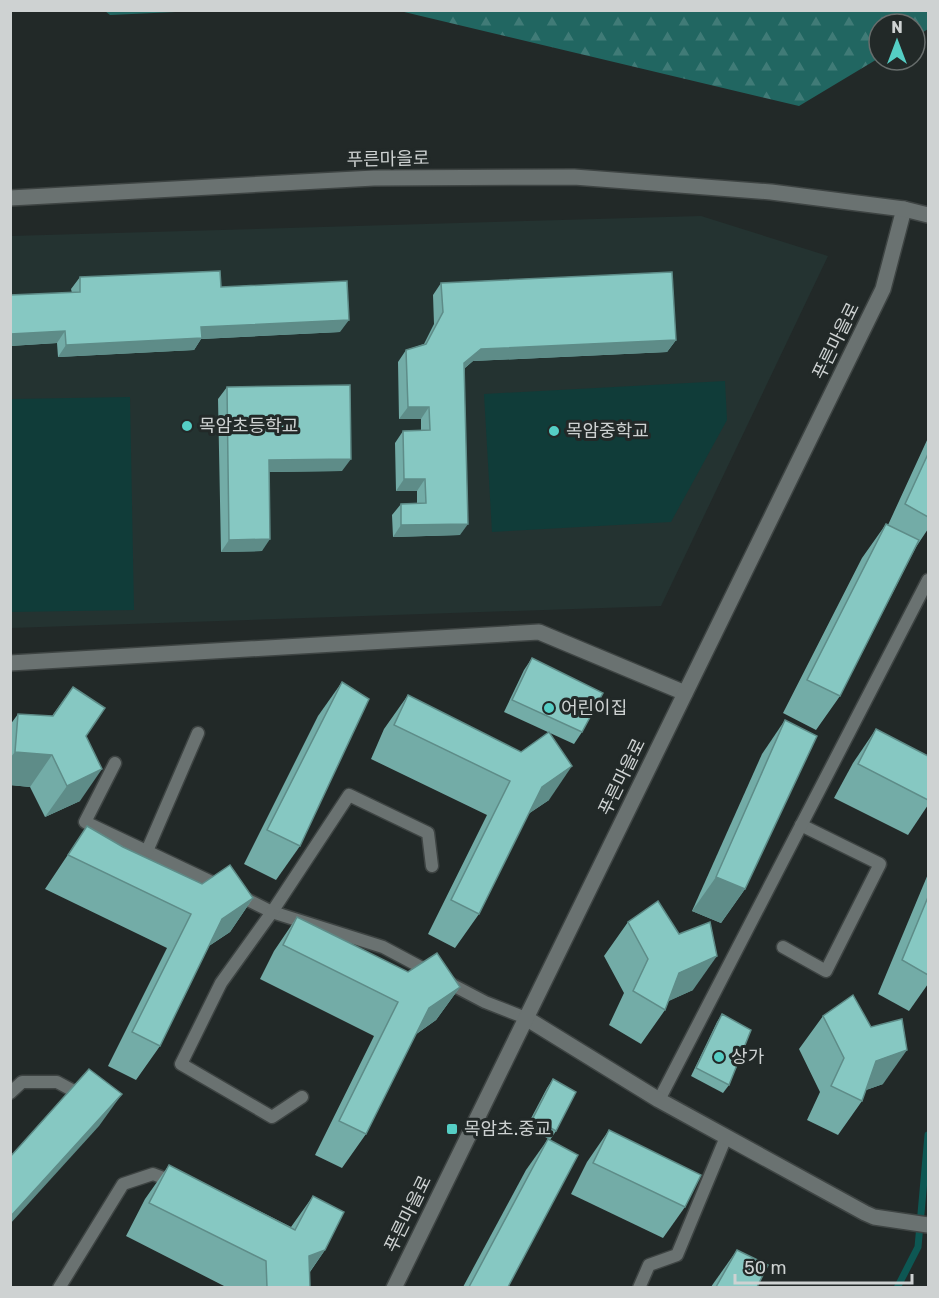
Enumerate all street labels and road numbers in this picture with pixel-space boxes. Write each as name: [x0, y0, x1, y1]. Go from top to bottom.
street label: 푸른마을로: [346, 147, 430, 171]
street label: 푸른마을로: [808, 299, 864, 383]
street label: 푸른마을로: [594, 735, 650, 819]
street label: 푸른마을로: [380, 1172, 436, 1256]

